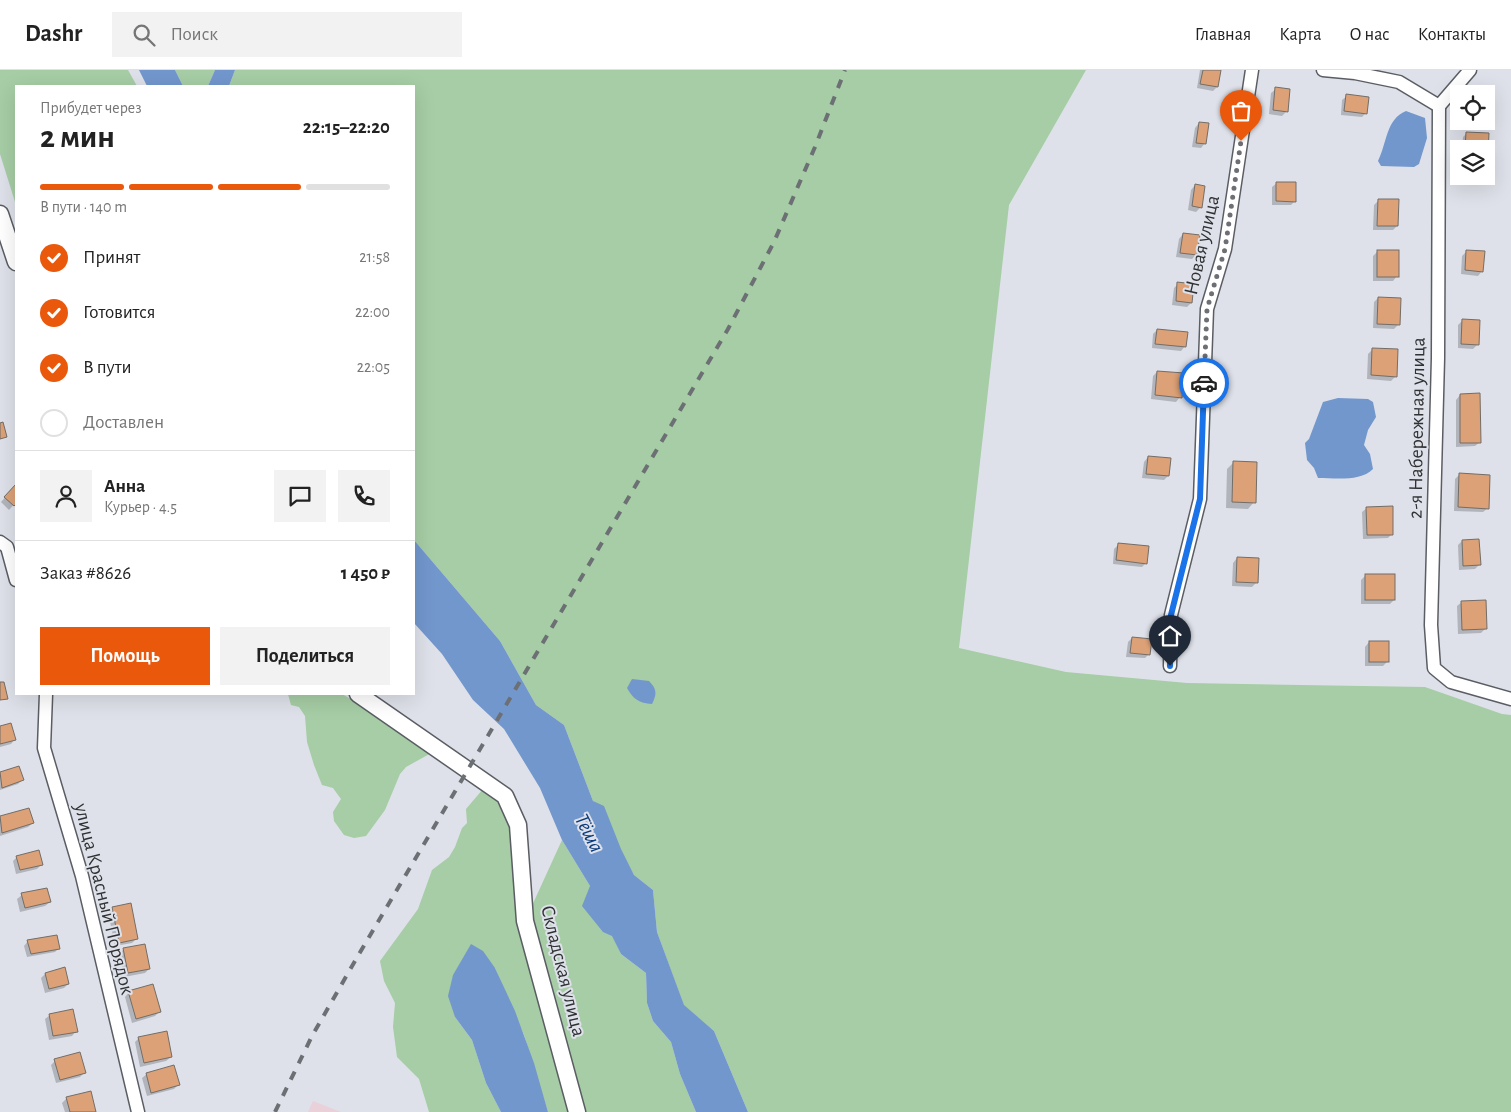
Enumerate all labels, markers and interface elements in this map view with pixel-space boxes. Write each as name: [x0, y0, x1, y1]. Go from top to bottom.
search box: [112, 12, 462, 57]
icon: search: [130, 21, 158, 49]
text: Dashr: [25, 22, 82, 46]
text: Поиск: [170, 25, 218, 44]
text: Главная: [1195, 26, 1251, 44]
text: Карта: [1279, 26, 1321, 44]
text: О нас: [1349, 26, 1390, 44]
text: Контакты: [1418, 26, 1486, 44]
map controls: [1450, 85, 1495, 185]
button: locate: [1450, 85, 1495, 130]
pin: [1220, 90, 1262, 141]
icon: bag: [1227, 97, 1255, 125]
text: Прибудет через: [40, 100, 142, 116]
text: 22:15–22:20: [303, 118, 390, 137]
text: 2 мин: [40, 121, 115, 153]
button: layers: [1450, 140, 1495, 185]
street label: Новая улица: [1181, 193, 1223, 297]
text: В пути · 140 m: [40, 199, 127, 215]
icon: check: [40, 244, 68, 272]
text: Принят: [83, 248, 140, 267]
text: 21:58: [359, 249, 390, 265]
icon: check: [40, 299, 68, 327]
text: Готовится: [83, 303, 156, 322]
text: 22:00: [355, 304, 390, 320]
street label: 2-я Набережная улица: [1405, 337, 1429, 519]
icon: check: [40, 354, 68, 382]
text: В пути: [83, 358, 132, 377]
courier: [1179, 358, 1229, 408]
text: 22:05: [357, 359, 390, 375]
icon: car: [1190, 369, 1218, 397]
text: Доставлен: [83, 413, 164, 432]
button: person: [40, 470, 92, 522]
button: chat: [274, 470, 326, 522]
button: phone: [338, 470, 390, 522]
text: Анна: [104, 477, 145, 496]
text: Курьер · 4.5: [104, 499, 177, 515]
text: Заказ #8626: [40, 564, 131, 583]
text: 1 450 ₽: [341, 564, 390, 583]
pin: [1149, 615, 1191, 666]
icon: home: [1156, 622, 1184, 650]
button: Помощь: [40, 627, 210, 685]
button: Поделиться: [220, 627, 390, 685]
street label: улица Красный Порядок: [70, 800, 137, 997]
water label: Тёша: [571, 810, 607, 856]
street label: Складская улица: [537, 903, 589, 1039]

